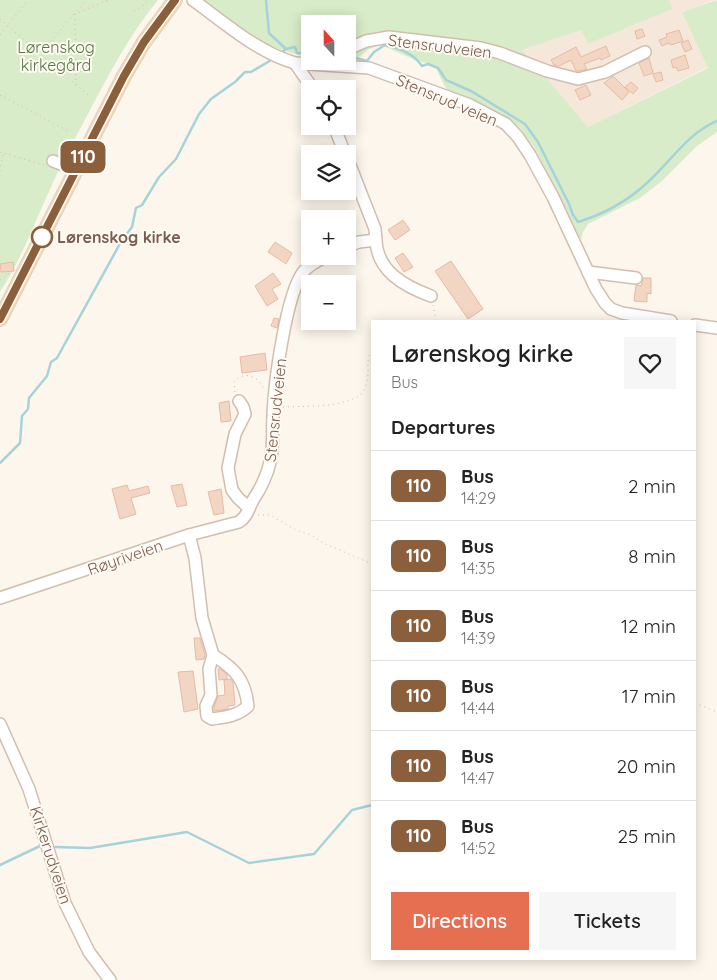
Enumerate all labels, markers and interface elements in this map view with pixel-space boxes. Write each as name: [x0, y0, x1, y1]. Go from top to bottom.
north arrow: [301, 15, 356, 70]
map controls: [301, 15, 356, 330]
street label: Stensrudveien: [387, 30, 493, 62]
park label: Lørenskog kirkegård: [17, 37, 95, 75]
street label: Stensrud veien: [393, 70, 501, 130]
button: locate: [301, 80, 356, 135]
line badge: 110: [54, 141, 112, 173]
text: 110: [70, 145, 96, 168]
button: layers: [301, 145, 356, 200]
button: +: [301, 210, 356, 265]
marker: Lørenskog kirke: [31, 226, 53, 248]
place label: Lørenskog kirke: [57, 227, 181, 247]
button: −: [301, 275, 356, 330]
button: heart: [624, 337, 676, 389]
text: Lørenskog kirke: [391, 338, 573, 368]
street label: Stensrudveien: [260, 357, 290, 463]
text: Bus: [391, 372, 418, 392]
text: Departures: [391, 415, 495, 439]
text: Bus: [461, 464, 494, 488]
text: 110: [406, 474, 431, 497]
text: 2 min: [628, 474, 676, 498]
text: 14:29: [461, 488, 496, 508]
text: Bus: [461, 534, 494, 558]
street label: Røyriveien: [85, 535, 165, 579]
text: 110: [406, 544, 431, 567]
text: 8 min: [628, 544, 676, 568]
text: 14:35: [461, 558, 495, 578]
text: Bus: [461, 604, 494, 628]
text: 110: [406, 614, 431, 637]
text: 12 min: [621, 614, 676, 638]
text: 14:39: [461, 628, 495, 648]
text: Bus: [461, 674, 494, 698]
text: 110: [406, 684, 431, 707]
text: 17 min: [622, 684, 676, 708]
text: 14:44: [461, 698, 495, 718]
text: Bus: [461, 744, 494, 768]
text: 110: [406, 754, 431, 777]
text: 20 min: [617, 754, 676, 778]
text: 14:47: [461, 768, 494, 788]
street label: Kirkerudveien: [26, 804, 76, 906]
text: Bus: [461, 814, 494, 838]
text: 110: [406, 824, 431, 847]
text: 25 min: [618, 824, 676, 848]
text: 14:52: [461, 838, 496, 858]
button: Directions: [391, 892, 529, 950]
button: Tickets: [539, 892, 676, 950]

